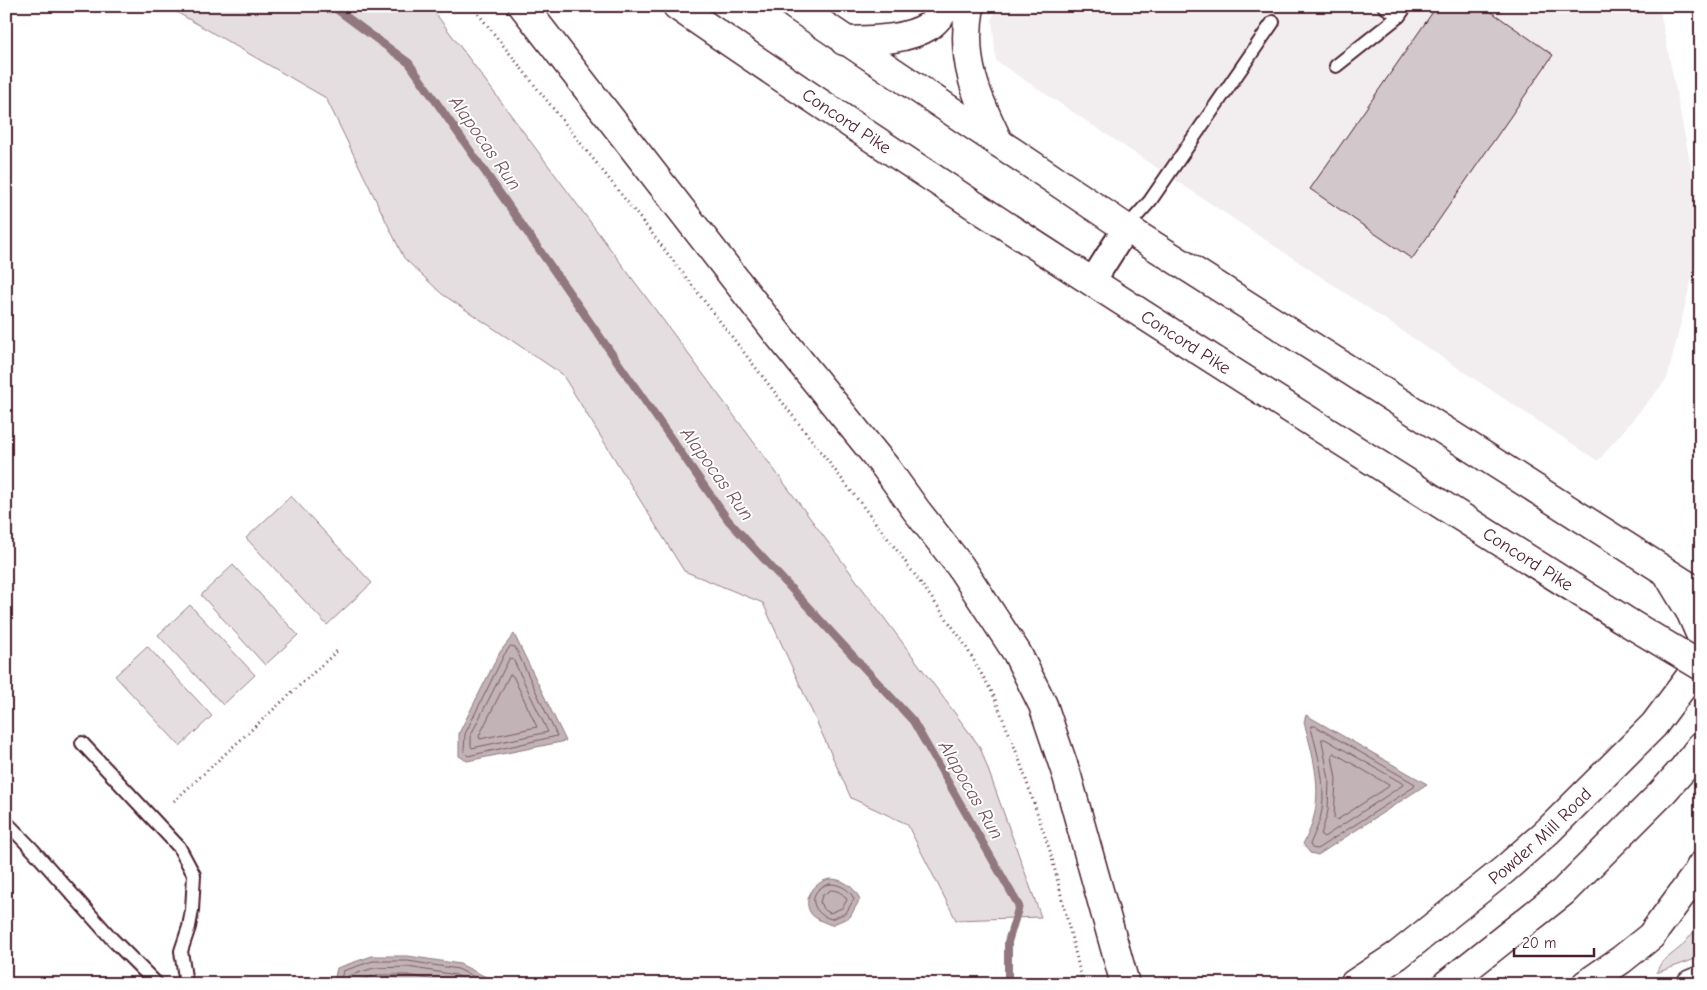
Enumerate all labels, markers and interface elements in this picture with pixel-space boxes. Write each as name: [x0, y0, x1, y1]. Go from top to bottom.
street label: Concord Pike: [798, 84, 895, 158]
water label: Alapocas Run: [444, 91, 526, 194]
street label: Concord Pike: [1137, 306, 1235, 379]
water label: Alapocas Run: [675, 422, 758, 525]
street label: Concord Pike: [1479, 523, 1577, 595]
water label: Alapocas Run: [933, 736, 1008, 843]
street label: Powder Mill Road: [1484, 783, 1596, 889]
scale bar: [1514, 925, 1594, 957]
text: 20 m: [1522, 934, 1556, 952]

